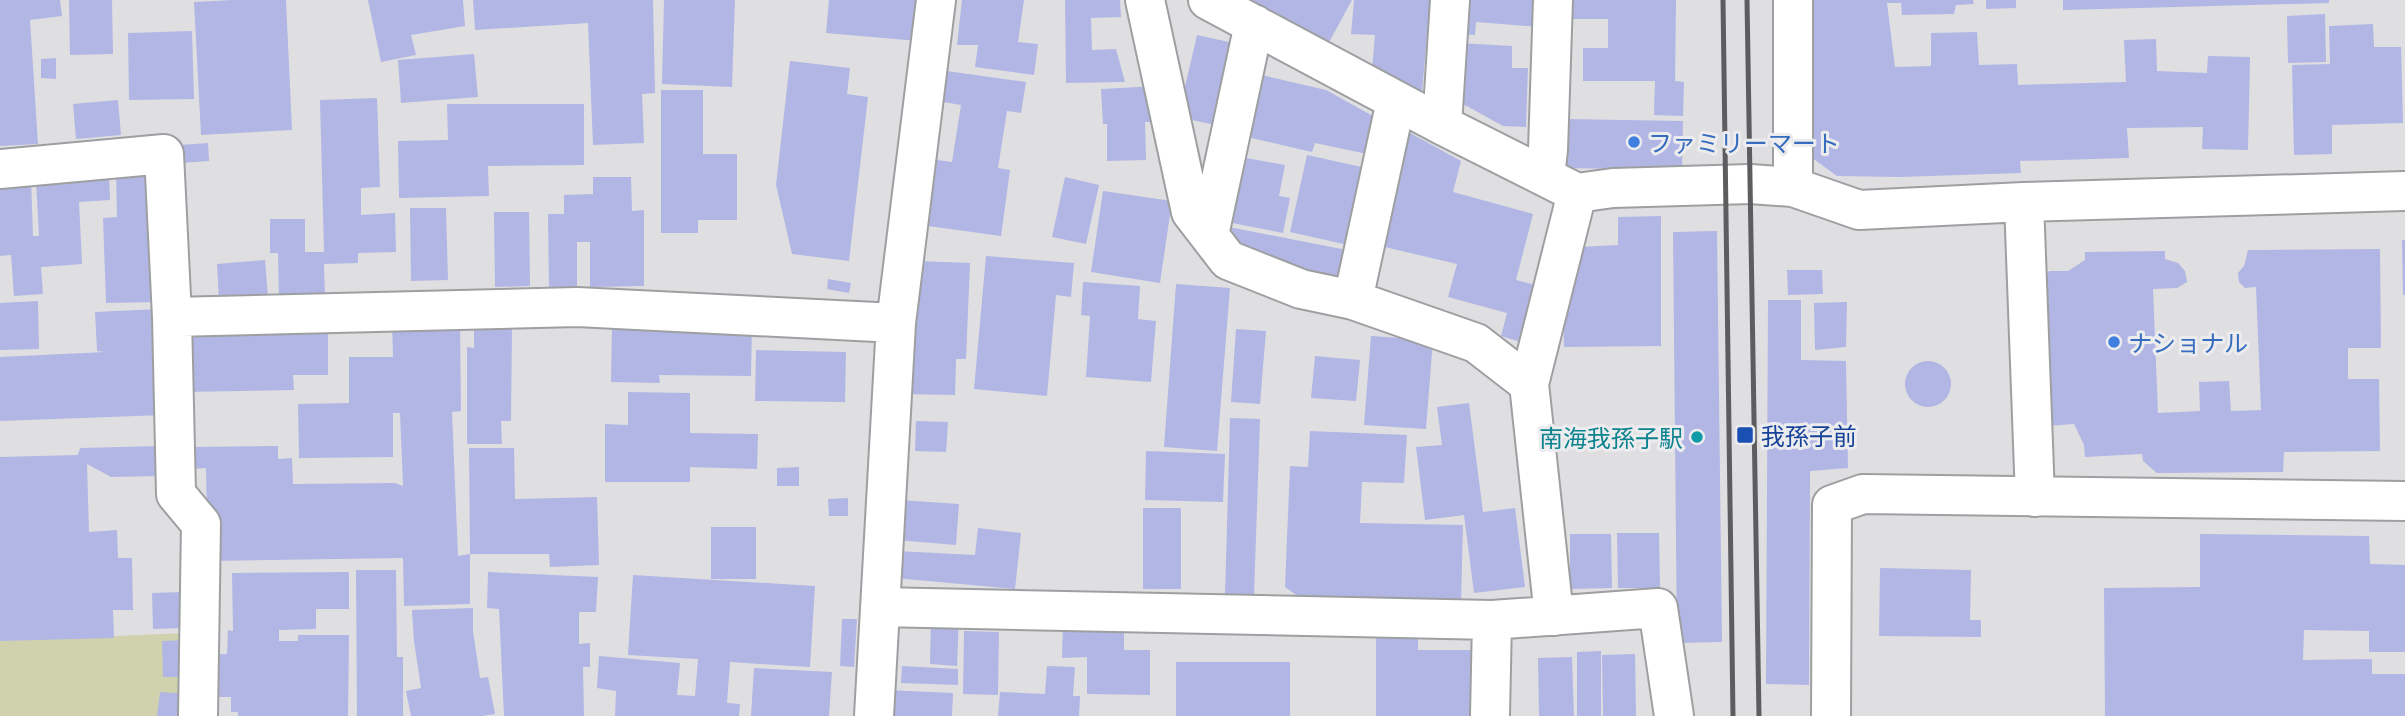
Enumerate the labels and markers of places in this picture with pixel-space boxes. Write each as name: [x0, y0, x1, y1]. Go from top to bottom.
place label: ファミリーマート: [1648, 126, 1840, 159]
marker: ファミリーマート: [1626, 134, 1642, 150]
place label: ナショナル: [2128, 326, 2248, 359]
marker: ナショナル: [2106, 334, 2122, 350]
place label: 我孫子前: [1761, 419, 1857, 452]
place label: 南海我孫子駅: [1539, 421, 1683, 454]
marker: 我孫子前: [1735, 425, 1755, 445]
marker: 南海我孫子駅: [1689, 429, 1705, 445]

